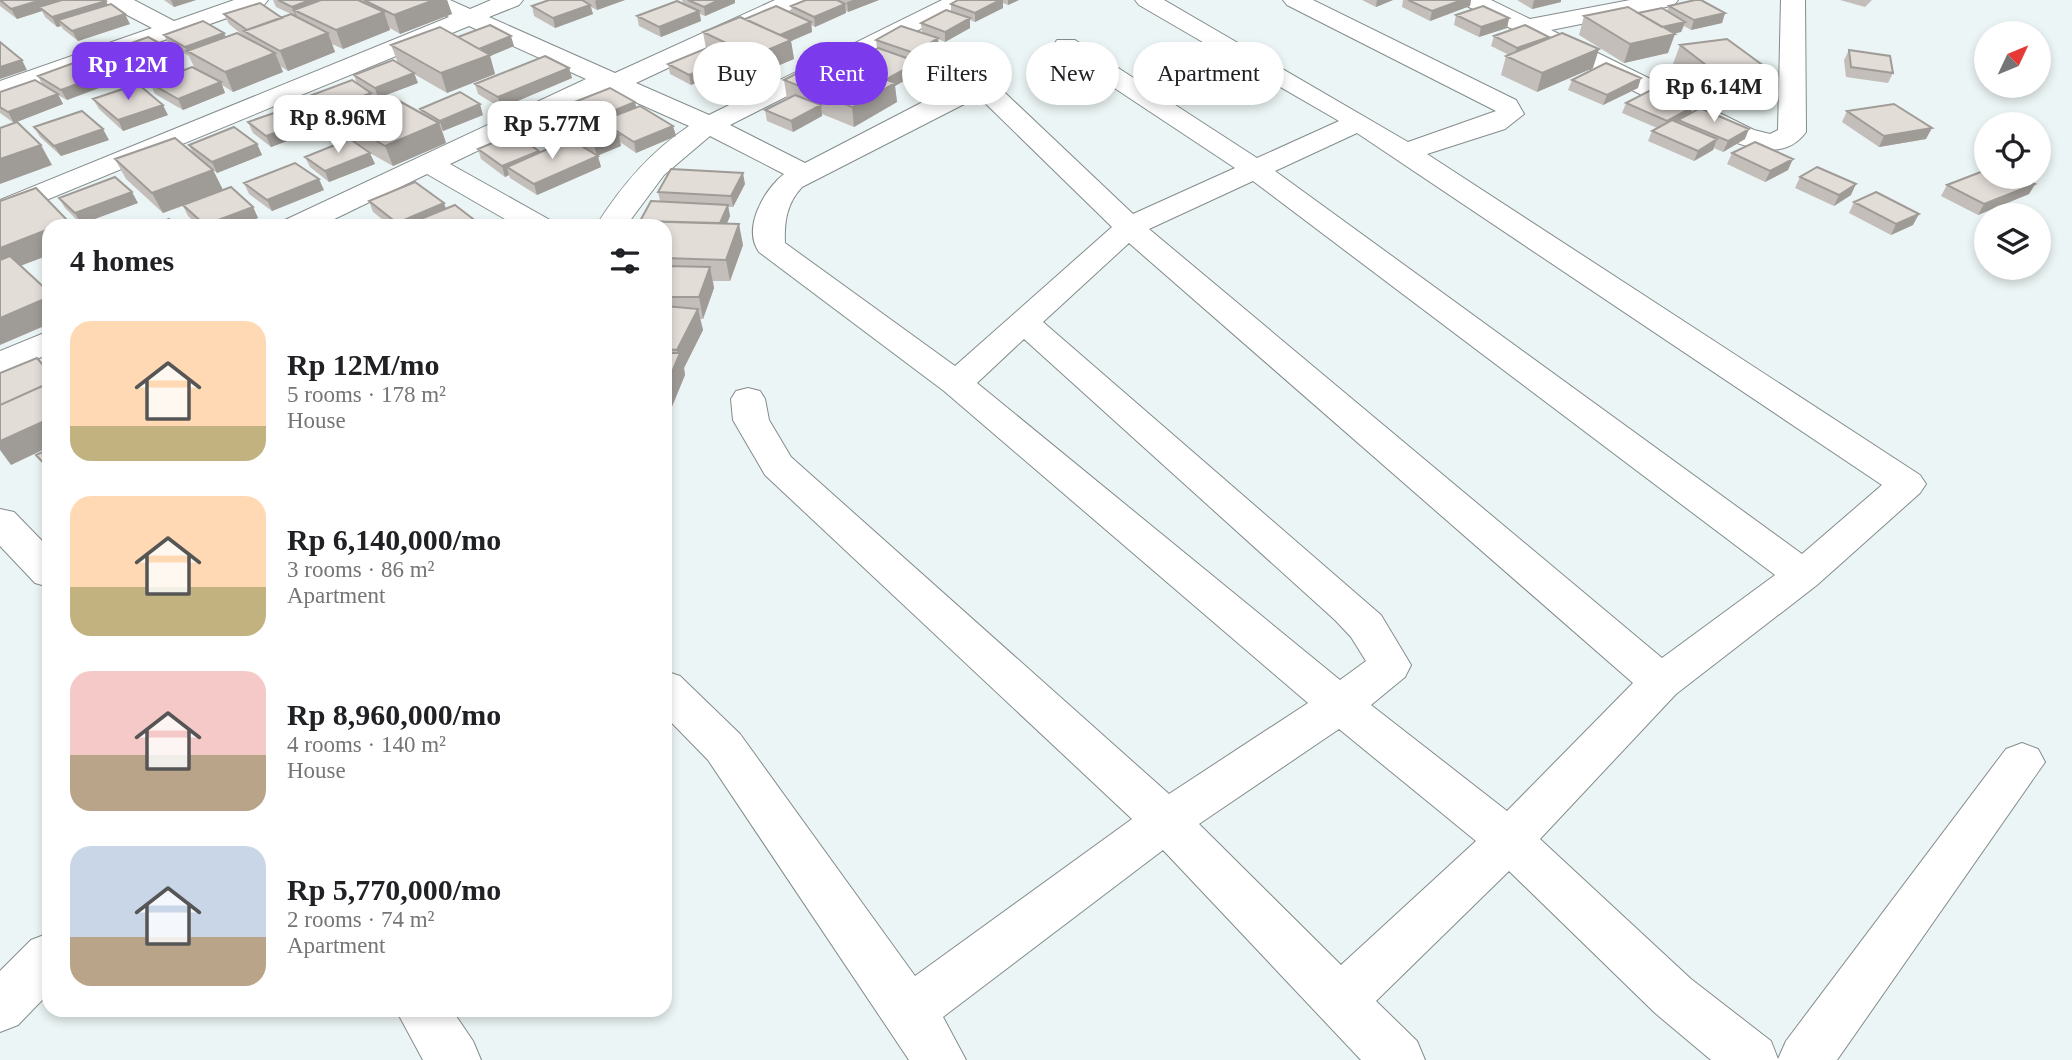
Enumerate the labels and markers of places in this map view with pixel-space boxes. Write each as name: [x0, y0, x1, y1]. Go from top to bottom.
pin: Rp 12M: [71, 42, 185, 102]
pin: Rp 6.14M: [1642, 64, 1786, 124]
pin: Rp 8.96M: [266, 96, 410, 155]
pin: Rp 5.77M: [480, 102, 624, 161]

